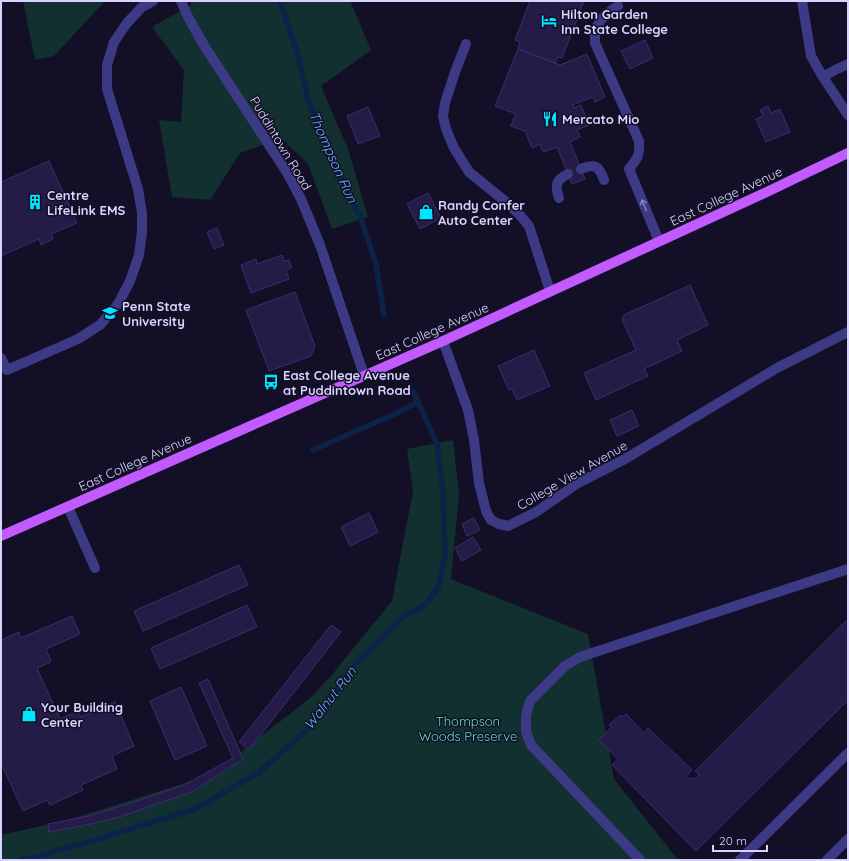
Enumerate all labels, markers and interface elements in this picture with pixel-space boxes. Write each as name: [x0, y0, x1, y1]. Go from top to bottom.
place label: Hilton Garden Inn State College: [561, 6, 668, 37]
hotel icon: Hilton Garden Inn State College: [540, 12, 558, 30]
street label: Puddintown Road: [247, 93, 315, 193]
water label: Thompson Run: [305, 108, 362, 206]
restaurant icon: Mercato Mio: [541, 110, 559, 128]
place label: Mercato Mio: [562, 111, 639, 127]
street label: East College Avenue: [667, 163, 785, 229]
place label: Centre LifeLink EMS: [47, 187, 126, 218]
building icon: Centre LifeLink EMS: [26, 193, 44, 211]
place label: Randy Confer Auto Center: [438, 197, 525, 228]
one-way arrow: [640, 200, 647, 212]
shop icon: Randy Confer Auto Center: [417, 203, 435, 221]
place label: Penn State University: [122, 298, 191, 329]
street label: East College Avenue: [373, 299, 491, 363]
school or university icon: Penn State University: [101, 304, 119, 322]
place label: East College Avenue at Puddintown Road: [283, 367, 411, 398]
bus stop icon: East College Avenue at Puddintown Road: [262, 373, 280, 391]
street label: East College Avenue: [76, 430, 194, 494]
street label: College View Avenue: [514, 437, 630, 513]
water label: Walnut Run: [300, 662, 361, 733]
place label: Your Building Center: [41, 699, 123, 730]
shop icon: Your Building Center: [20, 705, 38, 723]
park label: Thompson Woods Preserve: [419, 713, 517, 744]
scale bar: [713, 827, 767, 853]
text: 20 m: [719, 833, 747, 848]

